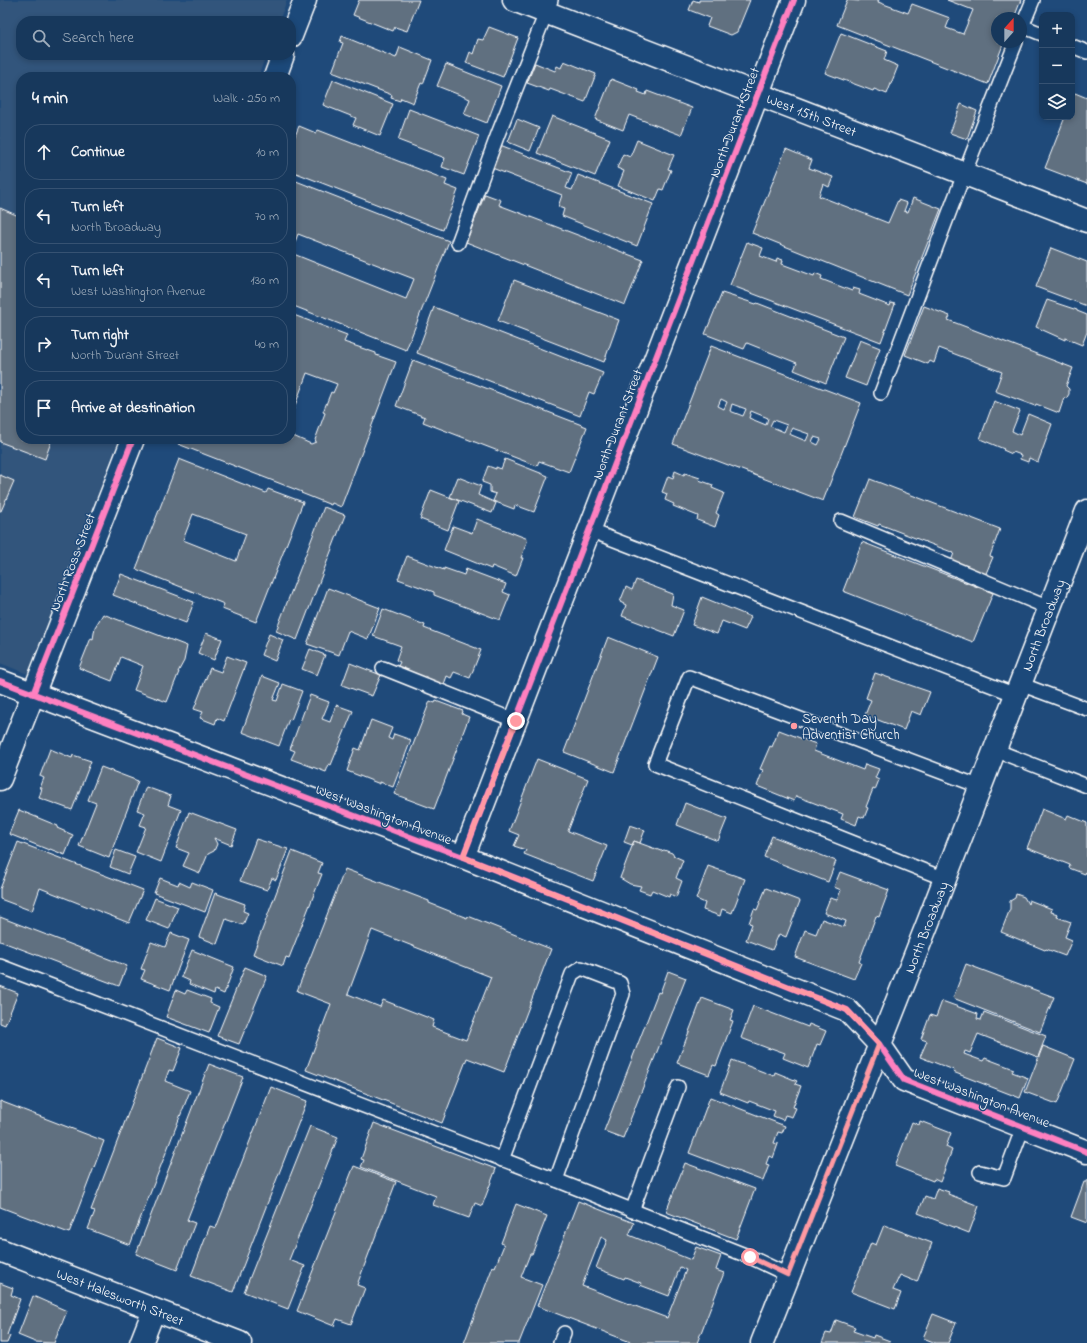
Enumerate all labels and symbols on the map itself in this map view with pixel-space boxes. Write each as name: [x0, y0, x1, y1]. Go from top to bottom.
north arrow: [991, 12, 1027, 48]
street label: North Durant Street: [705, 64, 766, 181]
street label: West 15th Street: [763, 89, 860, 143]
street label: North Durant Street: [588, 366, 649, 483]
street label: North Ross Street: [45, 510, 102, 615]
street label: North Broadway: [1017, 576, 1073, 675]
place label: Seventh Day Adventist Church: [802, 709, 900, 746]
route end: [507, 712, 525, 730]
marker: Seventh Day Adventist Church: [789, 721, 799, 731]
street label: West Washington Avenue: [312, 780, 455, 852]
street label: North Broadway: [900, 879, 956, 977]
street label: West Washington Avenue: [910, 1063, 1053, 1135]
route start: [741, 1248, 759, 1266]
street label: West Halesworth Street: [53, 1264, 187, 1332]

